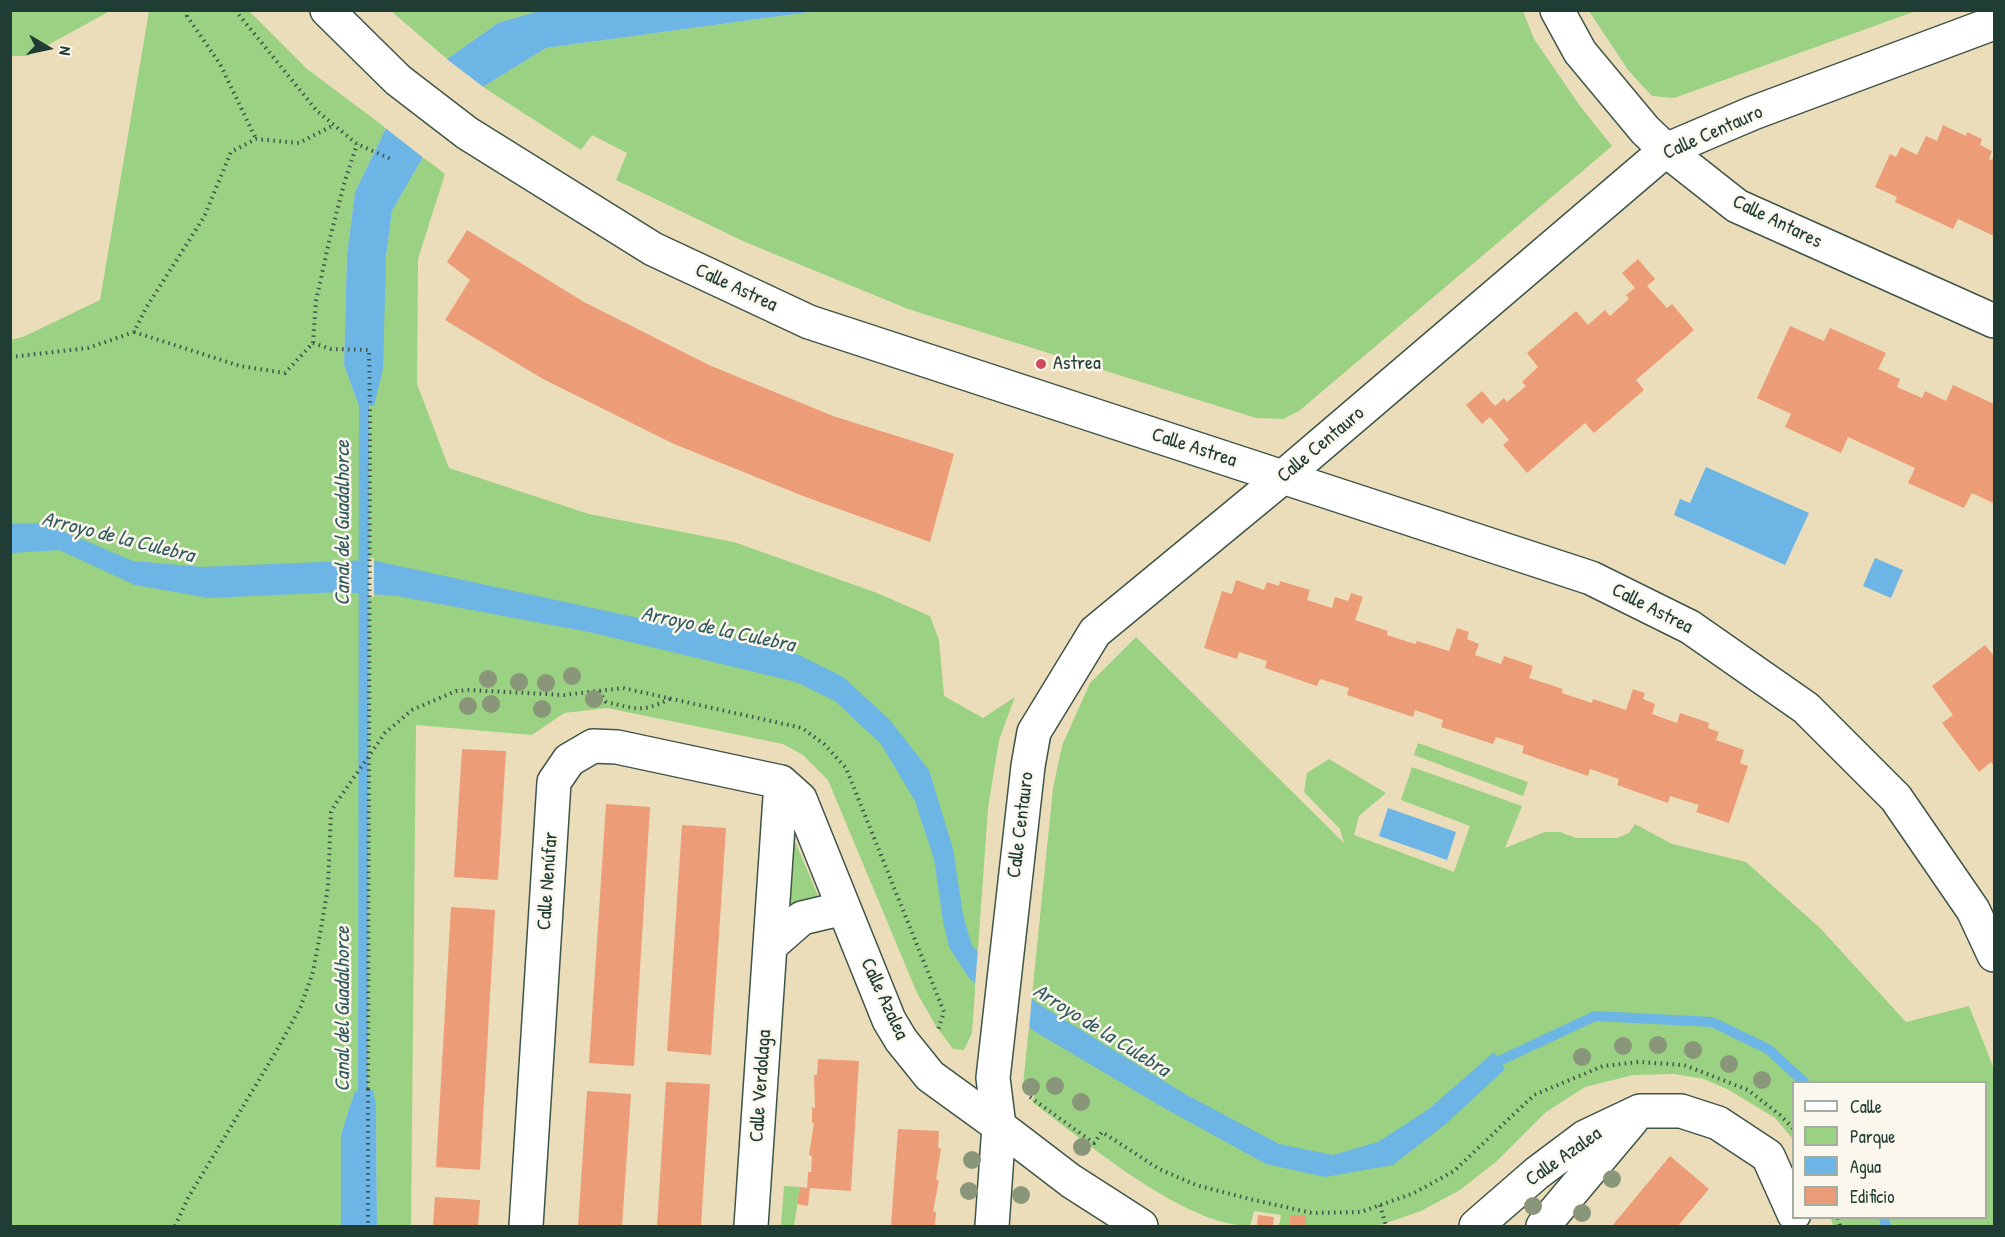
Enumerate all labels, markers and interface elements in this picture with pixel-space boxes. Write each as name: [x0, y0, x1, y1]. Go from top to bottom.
north arrow: [18, 18, 78, 78]
text: N: [54, 45, 77, 57]
street label: Calle Centauro: [1660, 100, 1766, 166]
street label: Calle Antares: [1728, 190, 1826, 254]
street label: Calle Astrea: [691, 259, 781, 317]
place label: Astrea: [1053, 352, 1101, 376]
marker: Astrea: [1034, 357, 1048, 371]
street label: Calle Centauro: [1273, 402, 1369, 488]
street label: Calle Astrea: [1149, 423, 1239, 473]
water label: Canal del Guadalhorce: [330, 440, 356, 606]
water label: Arroyo de la Culebra: [39, 507, 197, 569]
street label: Calle Astrea: [1607, 578, 1697, 640]
water label: Arroyo de la Culebra: [639, 601, 797, 659]
street label: Calle Centauro: [1003, 771, 1039, 879]
street label: Calle Nenúfar: [533, 831, 563, 931]
water label: Canal del Guadalhorce: [330, 926, 356, 1092]
street label: Calle Azalea: [855, 954, 913, 1044]
water label: Arroyo de la Culebra: [1028, 979, 1174, 1083]
street label: Calle Verdolaga: [745, 1029, 777, 1143]
legend: [1792, 1081, 1987, 1219]
text: Calle: [1850, 1094, 1882, 1119]
street label: Calle Azalea: [1521, 1122, 1607, 1192]
text: Parque: [1850, 1124, 1895, 1149]
text: Agua: [1850, 1154, 1881, 1179]
text: Edificio: [1850, 1184, 1894, 1209]

